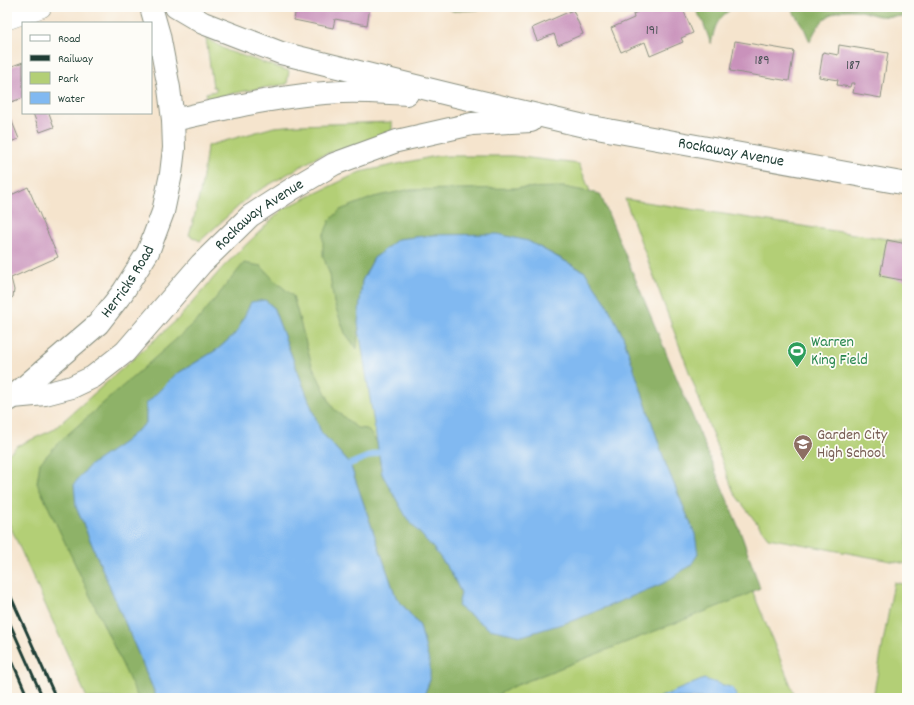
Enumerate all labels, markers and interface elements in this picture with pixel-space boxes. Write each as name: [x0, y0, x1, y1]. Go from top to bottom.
house number: 191: [646, 21, 658, 41]
legend: [22, 22, 152, 114]
text: Road: [58, 31, 80, 48]
text: Railway: [58, 51, 94, 68]
house number: 189: [754, 51, 770, 71]
house number: 187: [846, 56, 860, 76]
text: Park: [58, 71, 79, 88]
text: Water: [58, 91, 85, 108]
street label: Rockaway Avenue: [676, 131, 786, 173]
street label: Rockaway Avenue: [210, 173, 308, 256]
street label: Herricks Road: [95, 242, 161, 323]
place label: Warren King Field: [811, 331, 868, 372]
sports icon: Warren King Field: [786, 340, 808, 368]
place label: Garden City High School: [817, 424, 888, 465]
school or university icon: Garden City High School: [792, 433, 814, 461]

